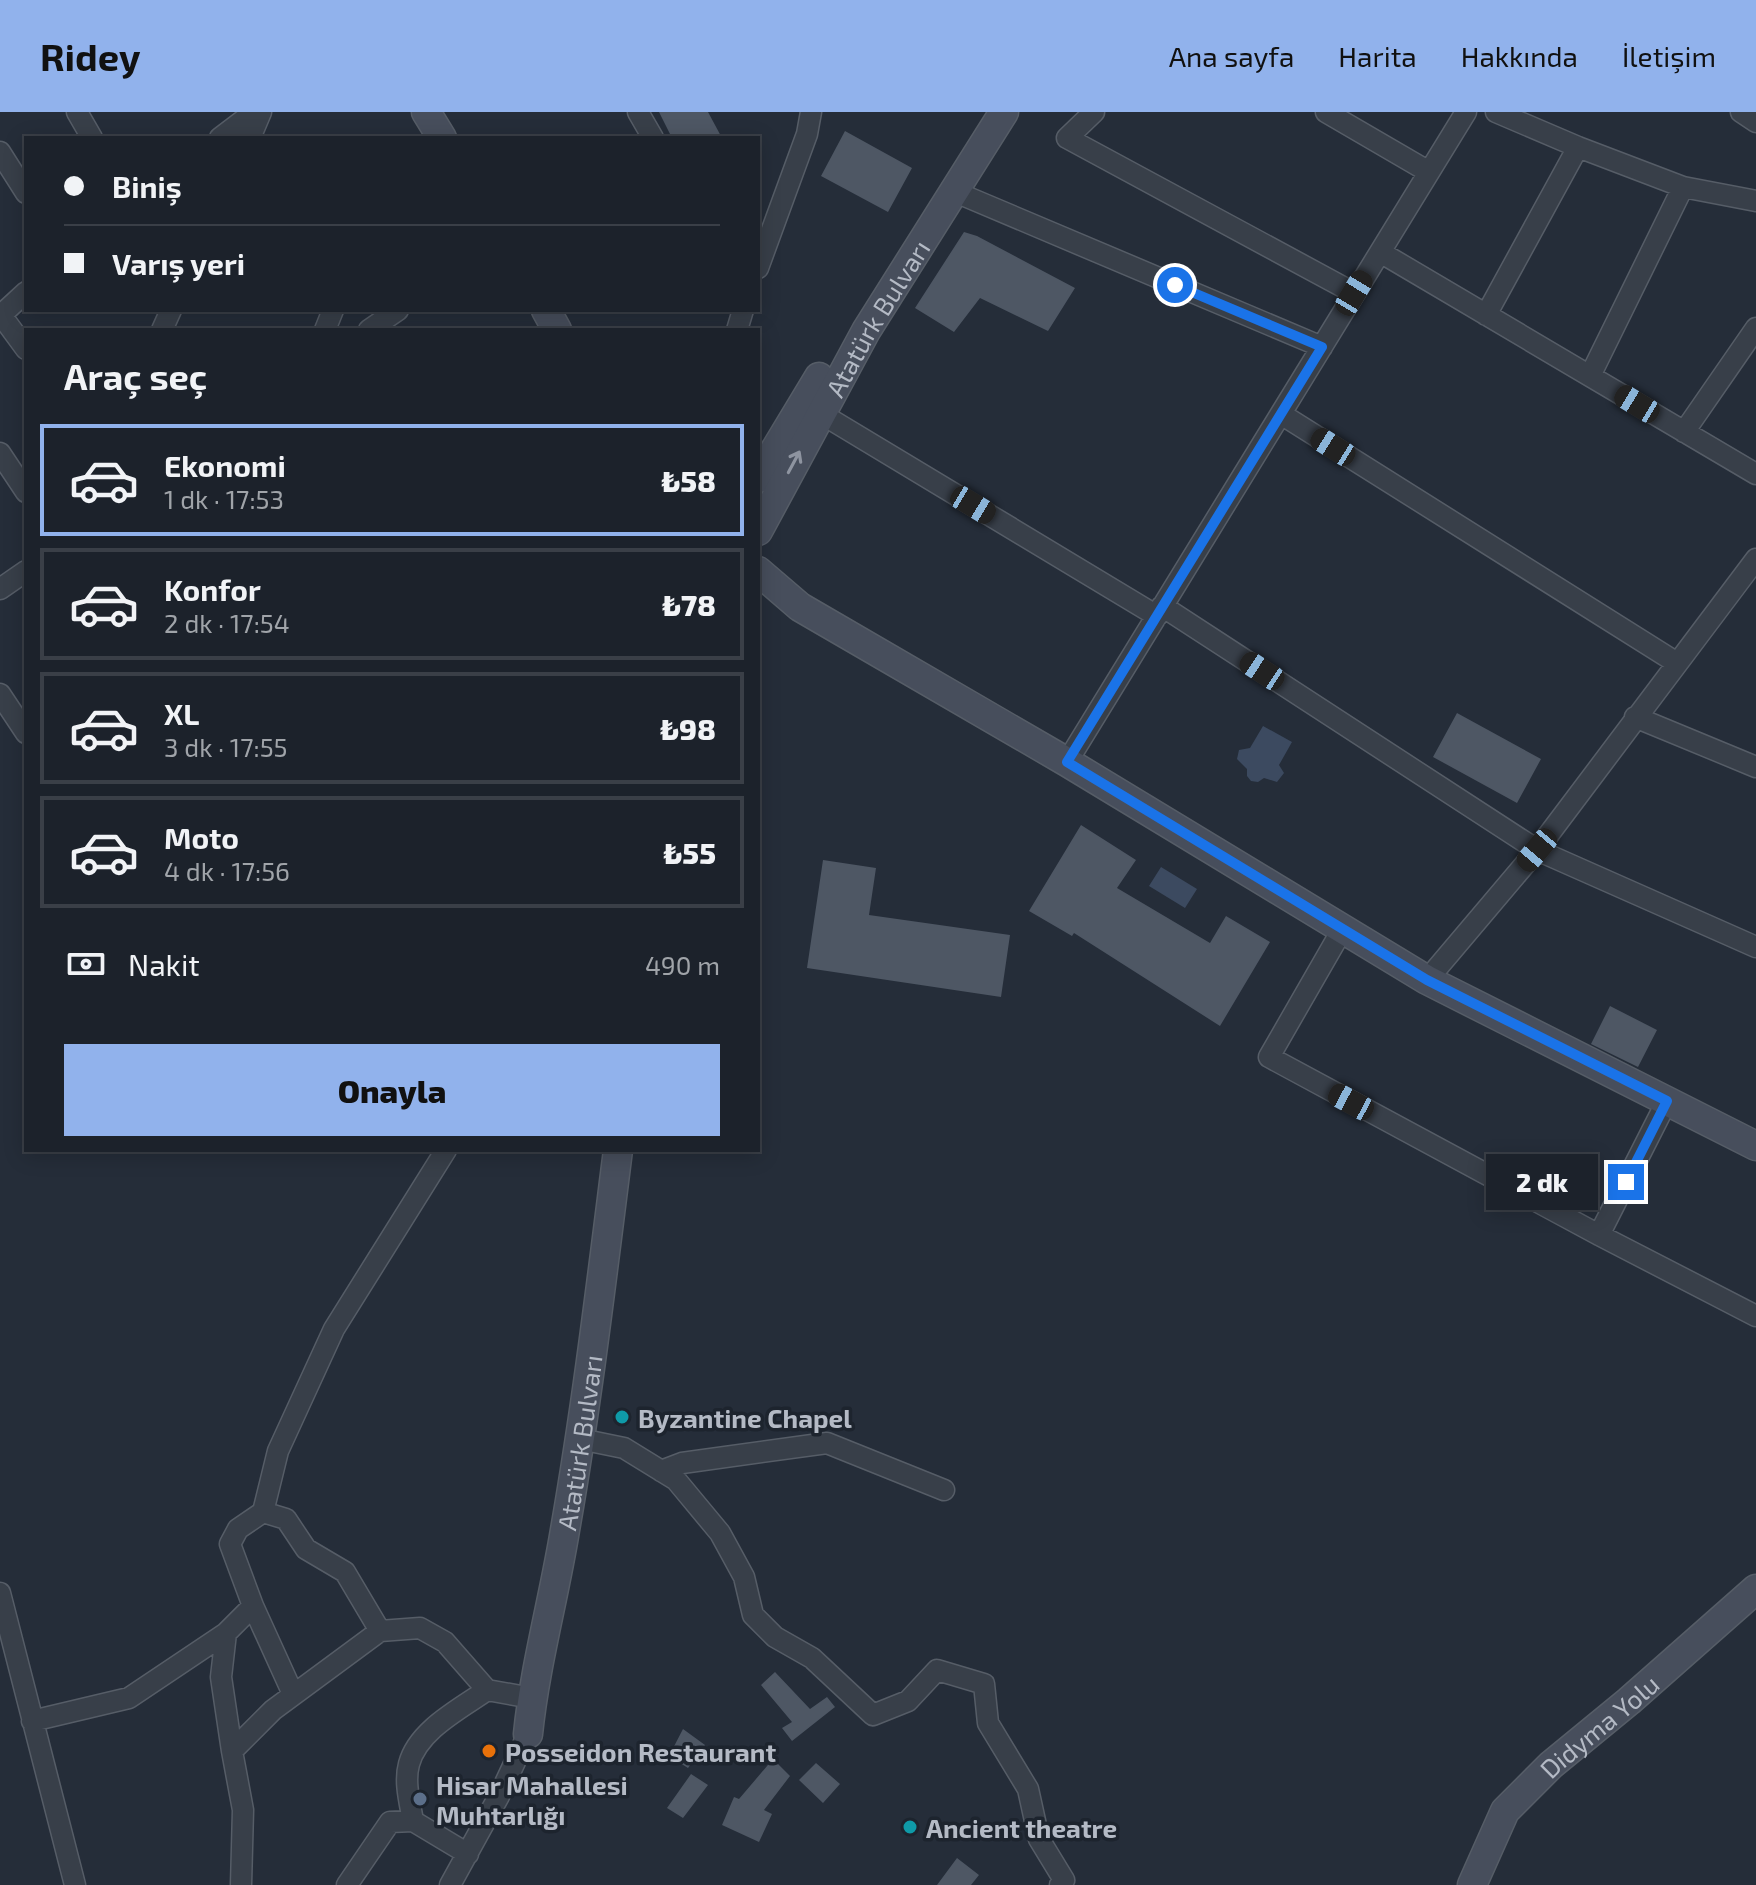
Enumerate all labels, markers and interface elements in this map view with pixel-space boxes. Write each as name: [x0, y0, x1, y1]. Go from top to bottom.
text: Ridey: [40, 33, 141, 79]
text: Ana sayfa: [1169, 39, 1294, 73]
text: Harita: [1338, 39, 1417, 73]
text: Hakkında: [1461, 39, 1578, 73]
text: İletişim: [1622, 39, 1716, 73]
text: Biniş: [112, 168, 182, 204]
street label: Atatürk Bulvarı: [818, 234, 935, 402]
text: Varış yeri: [112, 245, 245, 281]
car: [1331, 266, 1377, 320]
route start: [1157, 267, 1193, 303]
text: Araç seç: [64, 354, 207, 397]
car: [1610, 381, 1664, 427]
car: [1306, 424, 1360, 470]
icon: car: [68, 444, 140, 516]
text: Ekonomi: [164, 447, 286, 483]
one-way arrow: [787, 450, 803, 474]
text: ₺58: [661, 462, 716, 498]
car: [946, 482, 1000, 528]
text: 1 dk · 17:53: [164, 483, 284, 514]
icon: car: [68, 568, 140, 640]
text: Konfor: [164, 571, 261, 607]
text: ₺78: [662, 586, 716, 622]
text: 2 dk · 17:54: [164, 607, 290, 638]
car: [1235, 648, 1289, 694]
icon: car: [68, 692, 140, 764]
text: XL: [164, 695, 199, 731]
text: ₺98: [660, 710, 716, 746]
text: 3 dk · 17:55: [164, 731, 288, 762]
icon: car: [68, 816, 140, 888]
text: Moto: [164, 819, 239, 855]
car: [1512, 824, 1562, 876]
text: ₺55: [664, 834, 716, 870]
text: 4 dk · 17:56: [164, 855, 290, 886]
icon: cash: [64, 942, 108, 986]
text: Nakit: [128, 946, 200, 982]
text: 490 m: [645, 949, 720, 980]
button: Onayla: [64, 1044, 720, 1136]
car: [1324, 1080, 1378, 1124]
callout: 2 dk: [1486, 1154, 1598, 1210]
route end: [1608, 1164, 1644, 1200]
text: 2 dk: [1516, 1166, 1568, 1197]
street label: Atatürk Bulvarı: [550, 1353, 607, 1533]
place label: Byzantine Chapel: [638, 1402, 852, 1434]
marker: Byzantine Chapel: [613, 1408, 631, 1426]
street label: Didyma Yolu: [1533, 1667, 1664, 1783]
place label: Posseidon Restaurant: [505, 1736, 776, 1767]
marker: Posseidon Restaurant: [480, 1742, 498, 1760]
place label: Hisar Mahallesi Muhtarlığı: [436, 1769, 628, 1830]
marker: Hisar Mahallesi Muhtarlığı: [411, 1790, 429, 1808]
place label: Ancient theatre: [926, 1812, 1117, 1843]
marker: Ancient theatre: [901, 1818, 919, 1836]

